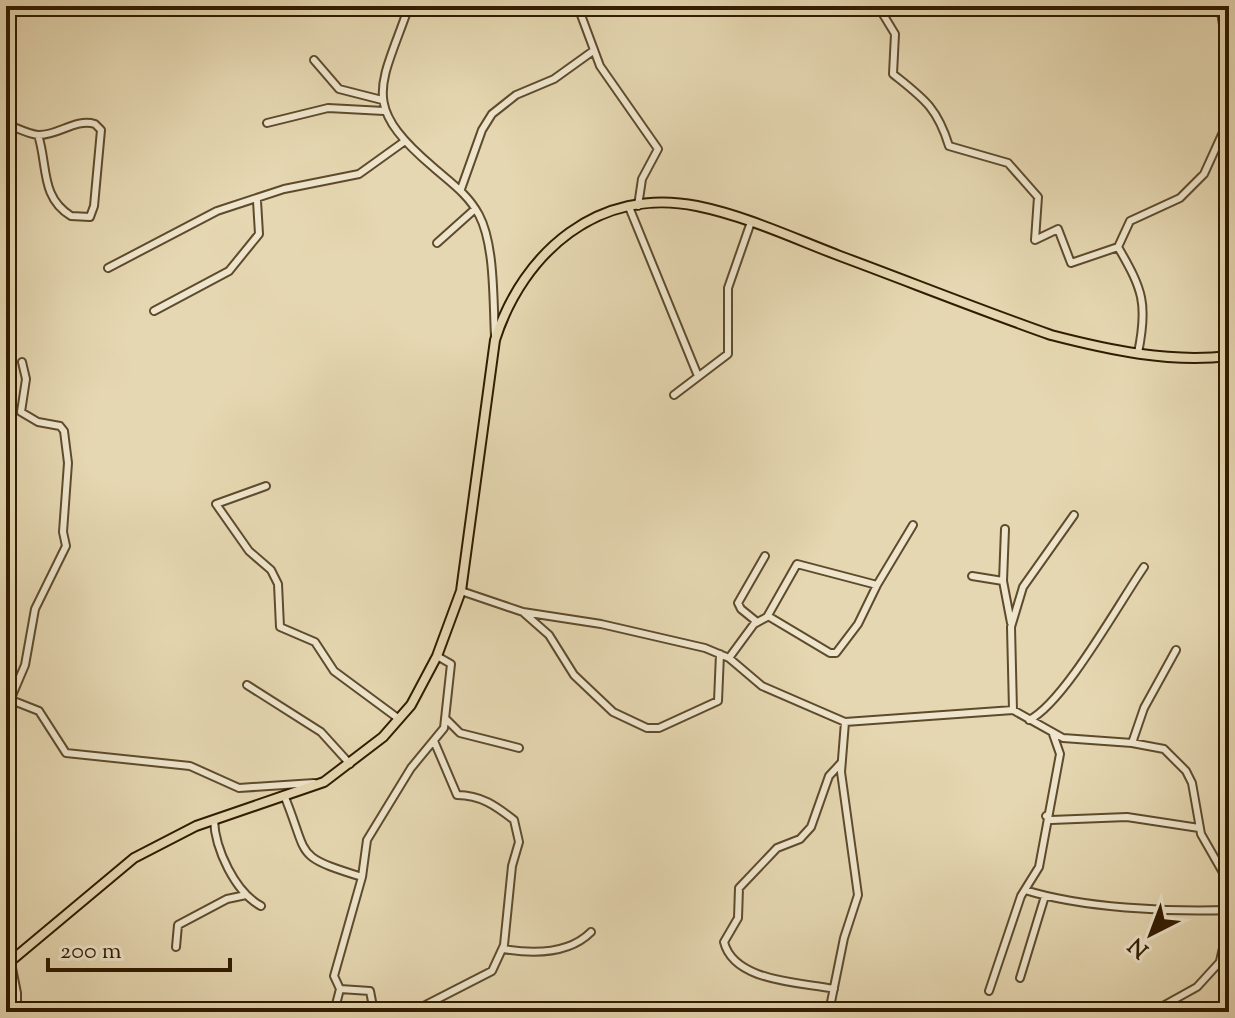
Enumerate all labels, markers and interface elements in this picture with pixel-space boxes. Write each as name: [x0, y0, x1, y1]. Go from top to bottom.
north arrow: [1111, 894, 1191, 974]
scale bar: [48, 922, 230, 972]
text: N: [1122, 929, 1157, 964]
text: 200 m: [60, 935, 122, 969]

